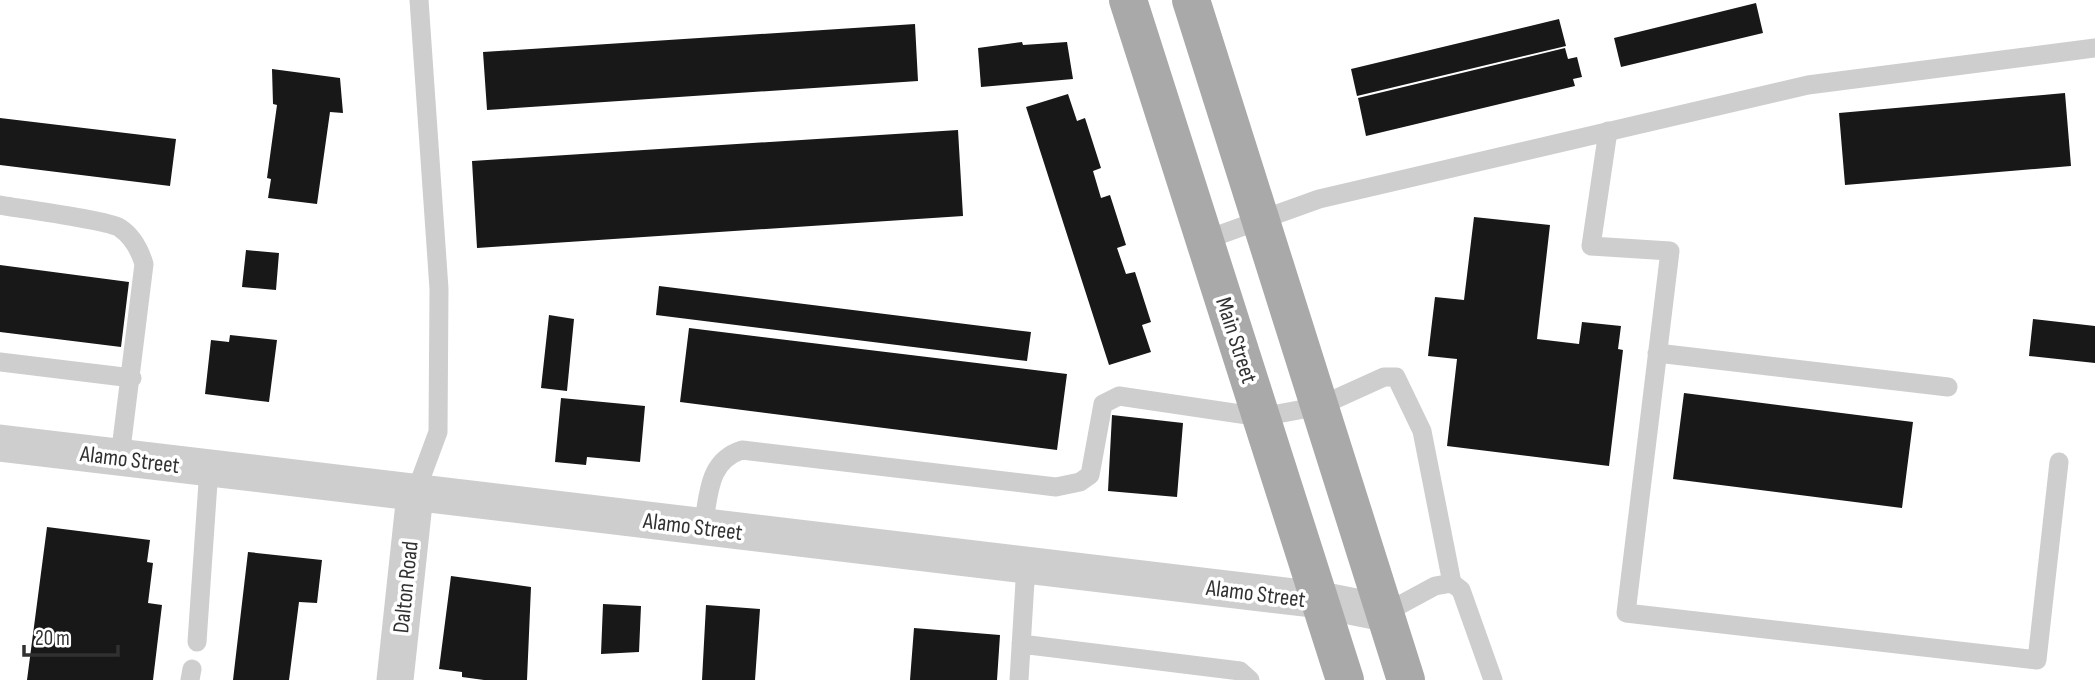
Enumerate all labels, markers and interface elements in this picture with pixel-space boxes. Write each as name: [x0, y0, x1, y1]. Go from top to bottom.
street label: Main Street: [1209, 294, 1263, 387]
street label: Alamo Street: [78, 440, 181, 480]
street label: Alamo Street: [641, 507, 744, 547]
street label: Dalton Road: [387, 540, 425, 635]
street label: Alamo Street: [1204, 574, 1307, 614]
scale bar: [24, 614, 119, 658]
text: 20 m: [35, 626, 70, 651]

